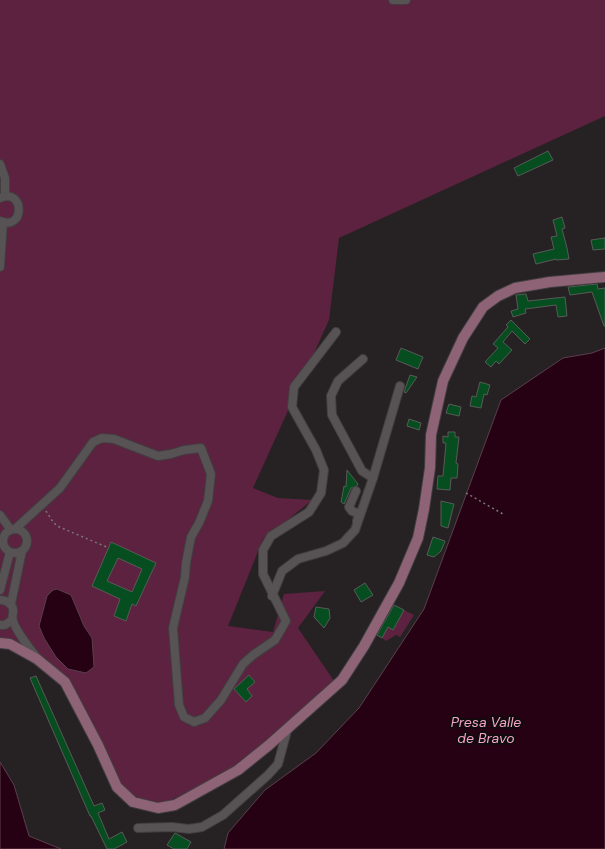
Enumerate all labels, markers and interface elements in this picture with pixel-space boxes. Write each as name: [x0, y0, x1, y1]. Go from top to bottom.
water label: Presa Valle de Bravo: [451, 713, 521, 747]

